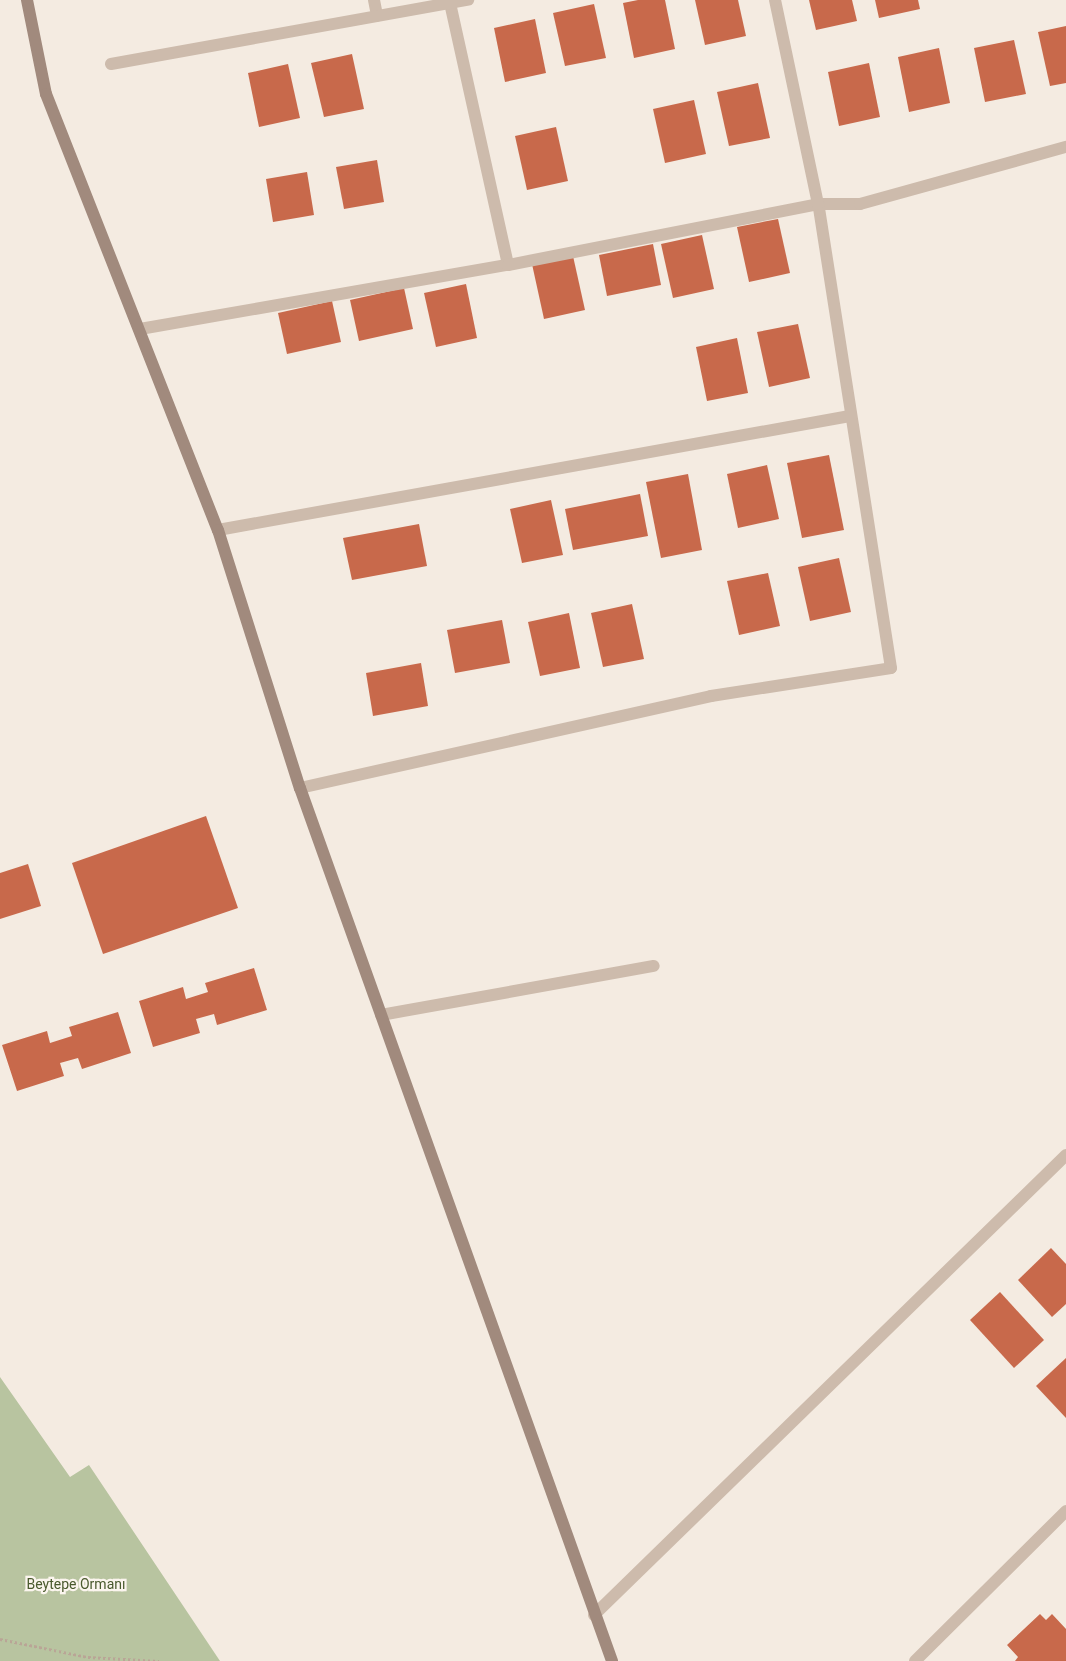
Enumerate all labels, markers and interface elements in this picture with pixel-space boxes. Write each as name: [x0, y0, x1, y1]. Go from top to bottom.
park label: Beytepe Ormanı: [27, 1576, 125, 1592]

